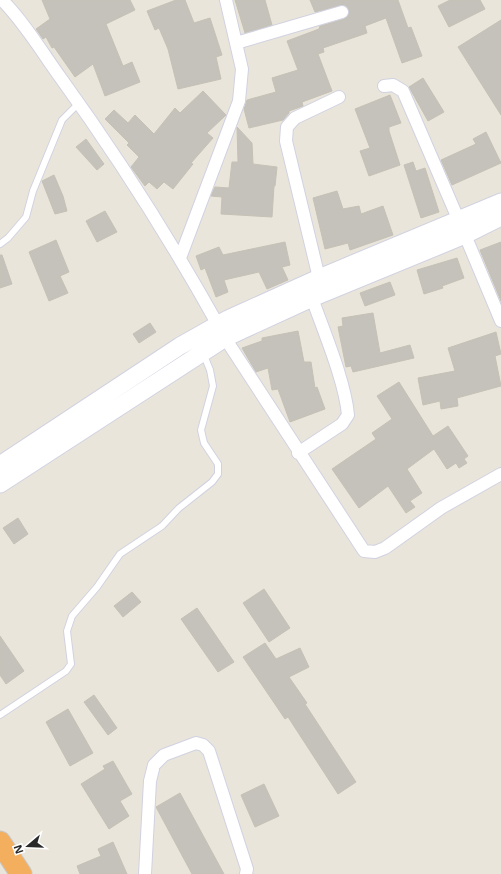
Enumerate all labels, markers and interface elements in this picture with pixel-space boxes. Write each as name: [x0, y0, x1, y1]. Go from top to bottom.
north arrow: [8, 826, 48, 866]
text: N: [10, 843, 27, 856]

